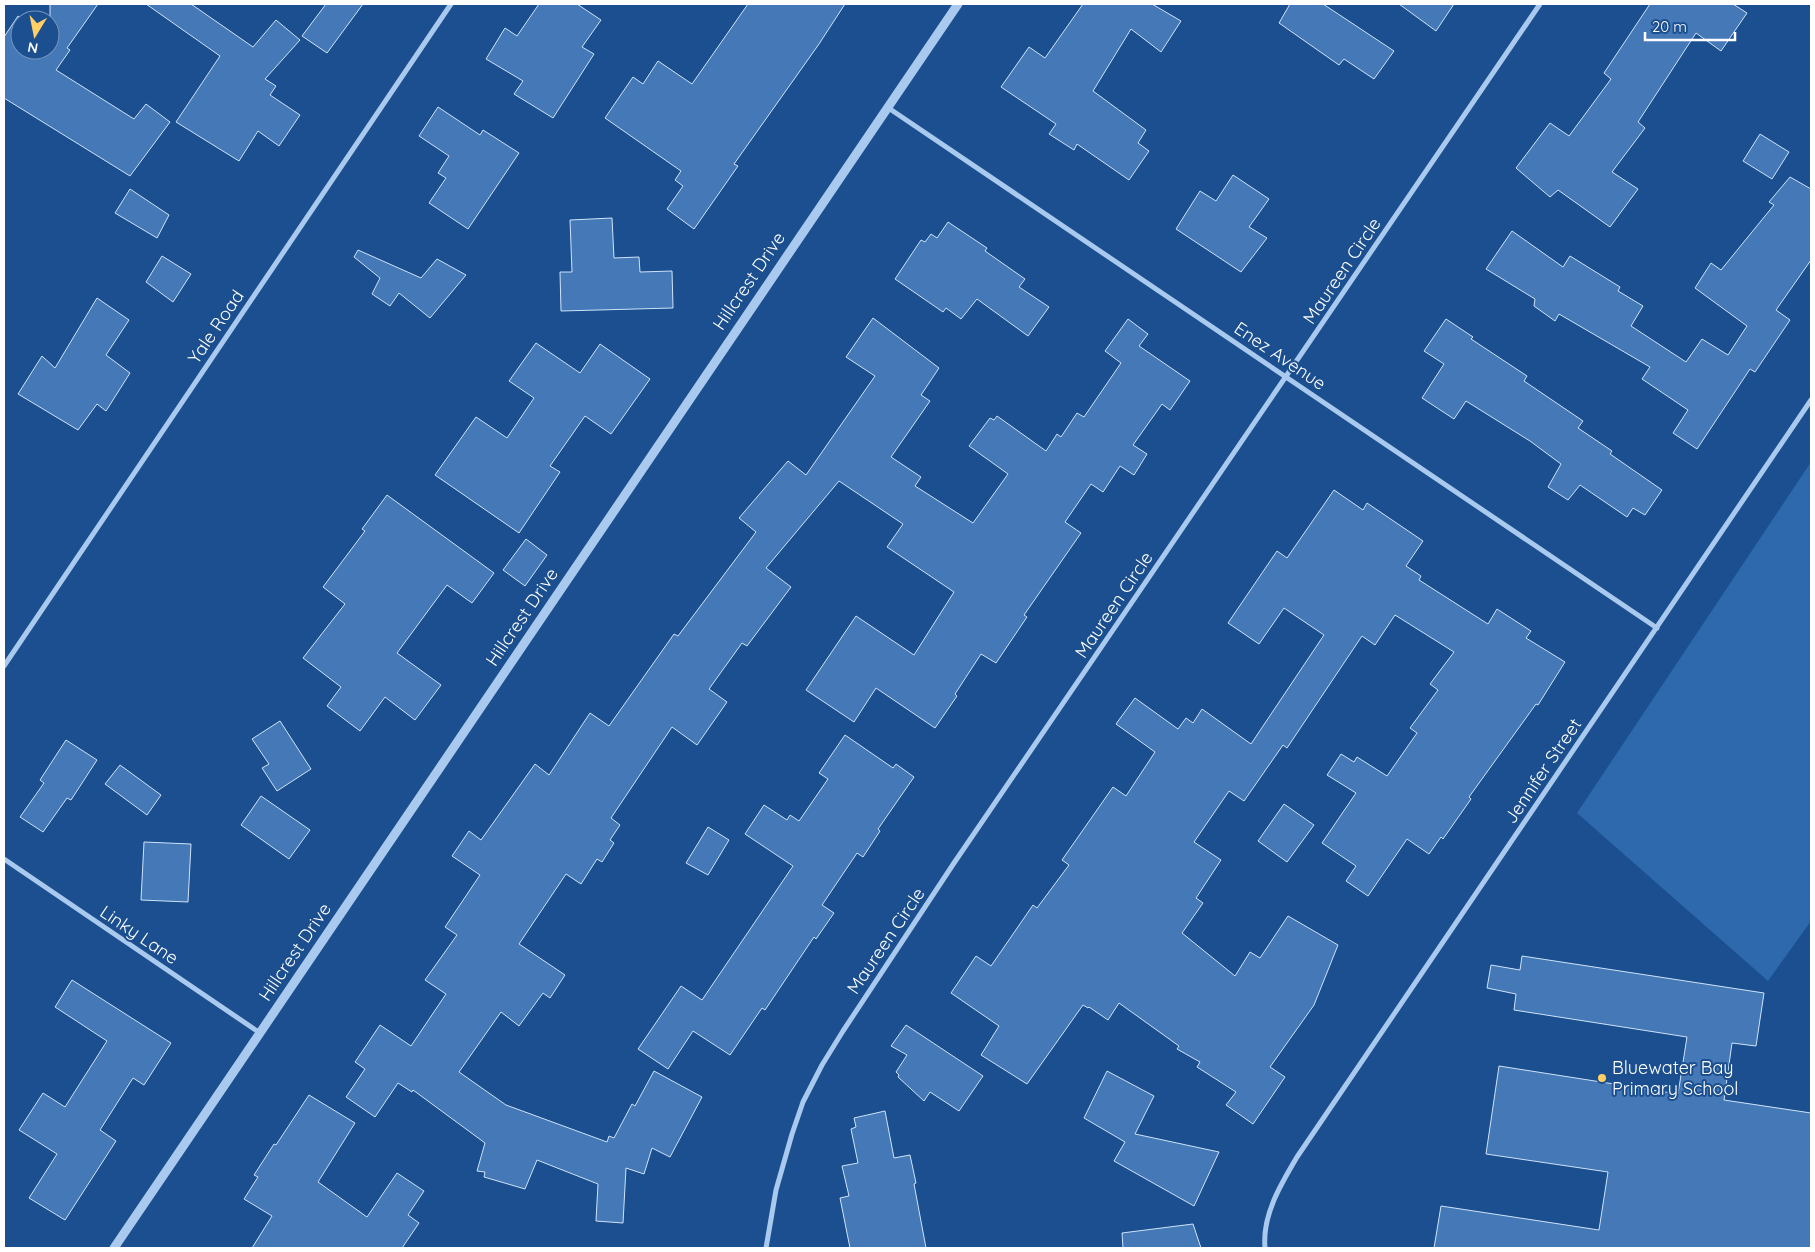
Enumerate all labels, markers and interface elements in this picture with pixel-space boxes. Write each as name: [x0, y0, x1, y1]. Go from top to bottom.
north arrow: [10, 10, 60, 60]
scale bar: [1645, 10, 1735, 42]
text: 20 m: [1652, 17, 1687, 36]
text: N: [26, 38, 39, 58]
street label: Maureen Circle: [1297, 213, 1386, 328]
street label: Hillcrest Drive: [707, 227, 790, 334]
street label: Yale Road: [183, 285, 249, 368]
street label: Enez Avenue: [1230, 316, 1331, 395]
street label: Maureen Circle: [1069, 547, 1158, 662]
street label: Hillcrest Drive: [480, 563, 563, 670]
street label: Jennifer Street: [1499, 714, 1586, 828]
street label: Maureen Circle: [841, 883, 930, 998]
street label: Hillcrest Drive: [253, 898, 336, 1005]
street label: Linky Lane: [96, 900, 183, 969]
place label: Bluewater Bay Primary School: [1612, 1056, 1738, 1100]
marker: Bluewater Bay Primary School: [1596, 1072, 1608, 1084]

